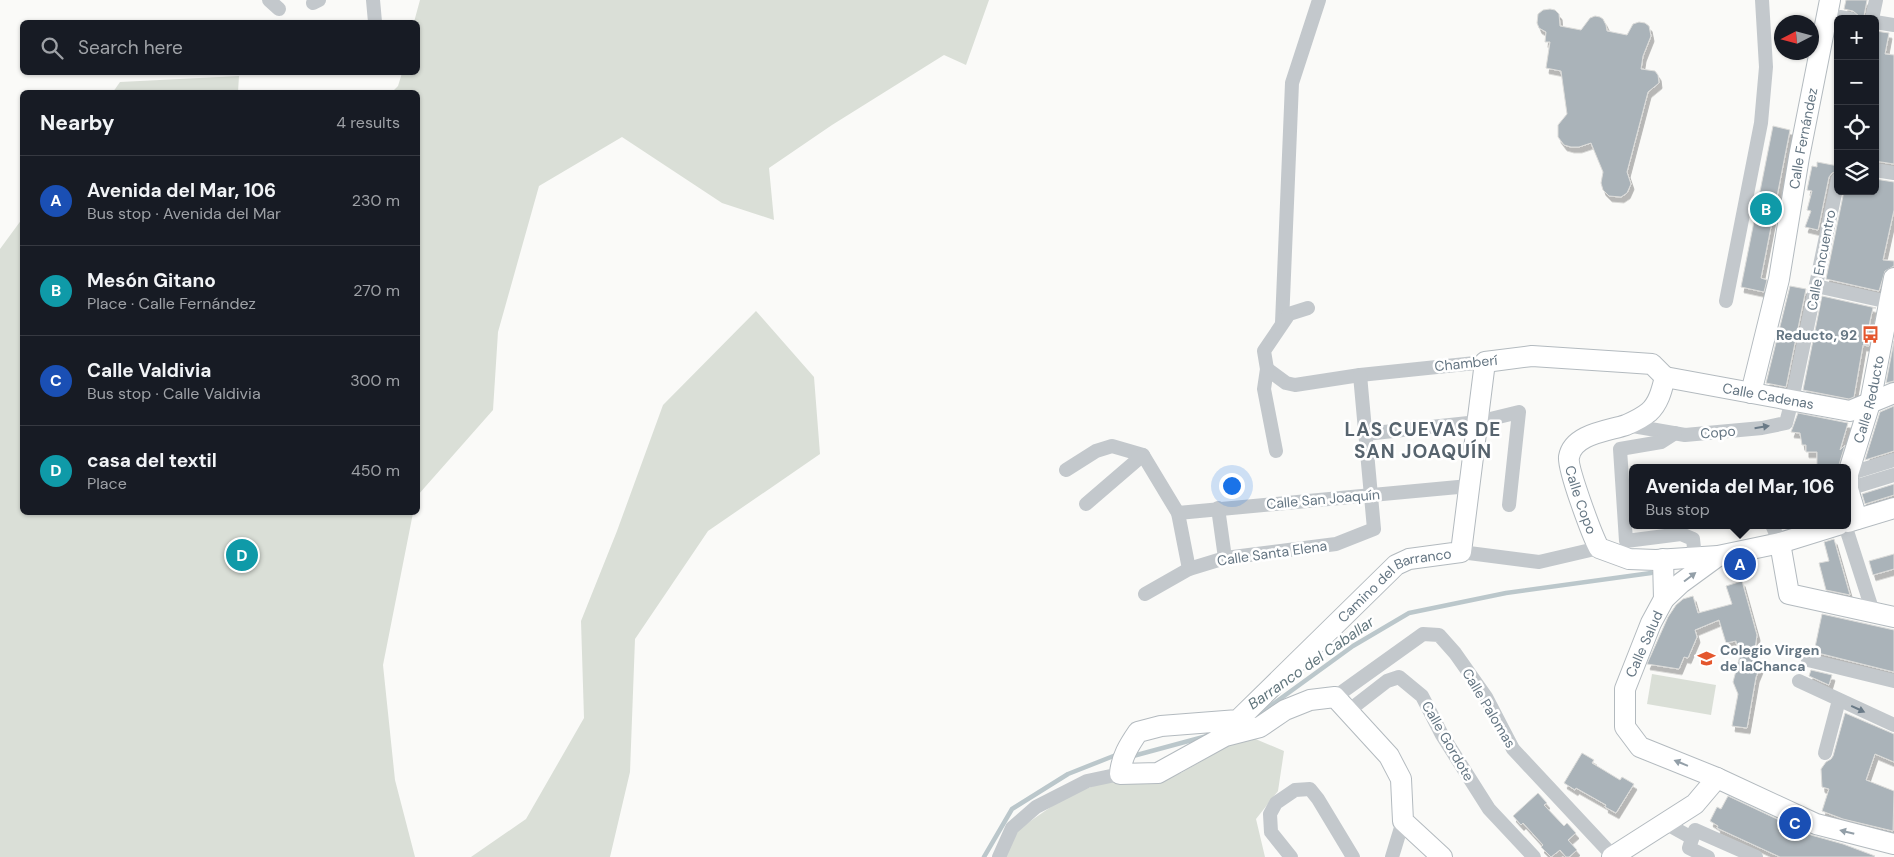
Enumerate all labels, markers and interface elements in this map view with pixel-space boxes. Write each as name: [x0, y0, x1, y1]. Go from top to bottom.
north arrow: [1774, 15, 1819, 60]
map controls: [1834, 15, 1879, 195]
button: +: [1834, 15, 1879, 60]
search box: [20, 20, 420, 75]
icon: search: [38, 34, 66, 62]
text: Search here: [78, 35, 183, 60]
button: −: [1834, 60, 1879, 105]
street label: Calle Fernández: [1785, 86, 1821, 190]
button: locate: [1834, 105, 1879, 150]
text: Nearby: [40, 109, 114, 137]
text: 4 results: [336, 112, 400, 133]
button: layers: [1834, 150, 1879, 195]
text: Avenida del Mar, 106: [87, 178, 276, 203]
text: A: [50, 190, 62, 211]
text: 230 m: [352, 190, 400, 211]
pin: B: [1750, 190, 1782, 228]
text: Bus stop · Avenida del Mar: [87, 203, 281, 224]
street label: Calle Encuentro: [1802, 208, 1840, 312]
text: Mesón Gitano: [87, 268, 216, 293]
text: B: [51, 280, 61, 301]
text: 270 m: [353, 280, 400, 301]
text: Place · Calle Fernández: [87, 293, 256, 314]
bus stop icon: Reducto, 92: [1861, 325, 1881, 345]
place label: Reducto, 92: [1776, 326, 1857, 344]
street label: Chamberí: [1434, 351, 1499, 375]
street label: Calle Reducto: [1849, 354, 1888, 445]
text: Calle Valdivia: [87, 358, 211, 383]
text: C: [50, 370, 62, 391]
text: 300 m: [350, 370, 400, 391]
street label: Calle Cadenas: [1721, 379, 1815, 413]
text: Bus stop · Calle Valdivia: [87, 383, 261, 404]
district label: LAS CUEVAS DE SAN JOAQUÍN: [1345, 417, 1501, 464]
street label: Copo: [1700, 421, 1736, 443]
one-way arrow: [1755, 423, 1771, 431]
text: casa del textil: [87, 448, 217, 473]
text: D: [50, 460, 62, 481]
text: 450 m: [351, 460, 400, 481]
street label: Calle Copo: [1561, 464, 1601, 537]
popup: [1629, 464, 1851, 529]
text: Place: [87, 473, 127, 494]
your location: [1219, 473, 1245, 499]
text: Avenida del Mar, 106: [1645, 474, 1835, 499]
street label: Calle San Joaquín: [1265, 485, 1381, 513]
text: Bus stop: [1645, 499, 1710, 520]
pin: D: [226, 536, 258, 574]
street label: Calle Santa Elena: [1216, 536, 1328, 570]
street label: Camino del Barranco: [1334, 544, 1453, 626]
pin: A: [1724, 545, 1756, 583]
one-way arrow: [1683, 571, 1696, 582]
street label: Calle Salud: [1621, 608, 1667, 680]
water label: Barranco del Caballar: [1244, 612, 1378, 714]
place label: Colegio Virgen de laChanca: [1720, 641, 1819, 675]
school or university icon: Colegio Virgen de laChanca: [1696, 648, 1716, 668]
street label: Calle Palomas: [1458, 665, 1520, 751]
street label: Calle Gordote: [1418, 698, 1478, 784]
one-way arrow: [1851, 705, 1865, 713]
one-way arrow: [1674, 759, 1688, 767]
pin: C: [1779, 804, 1811, 842]
one-way arrow: [1839, 828, 1854, 836]

